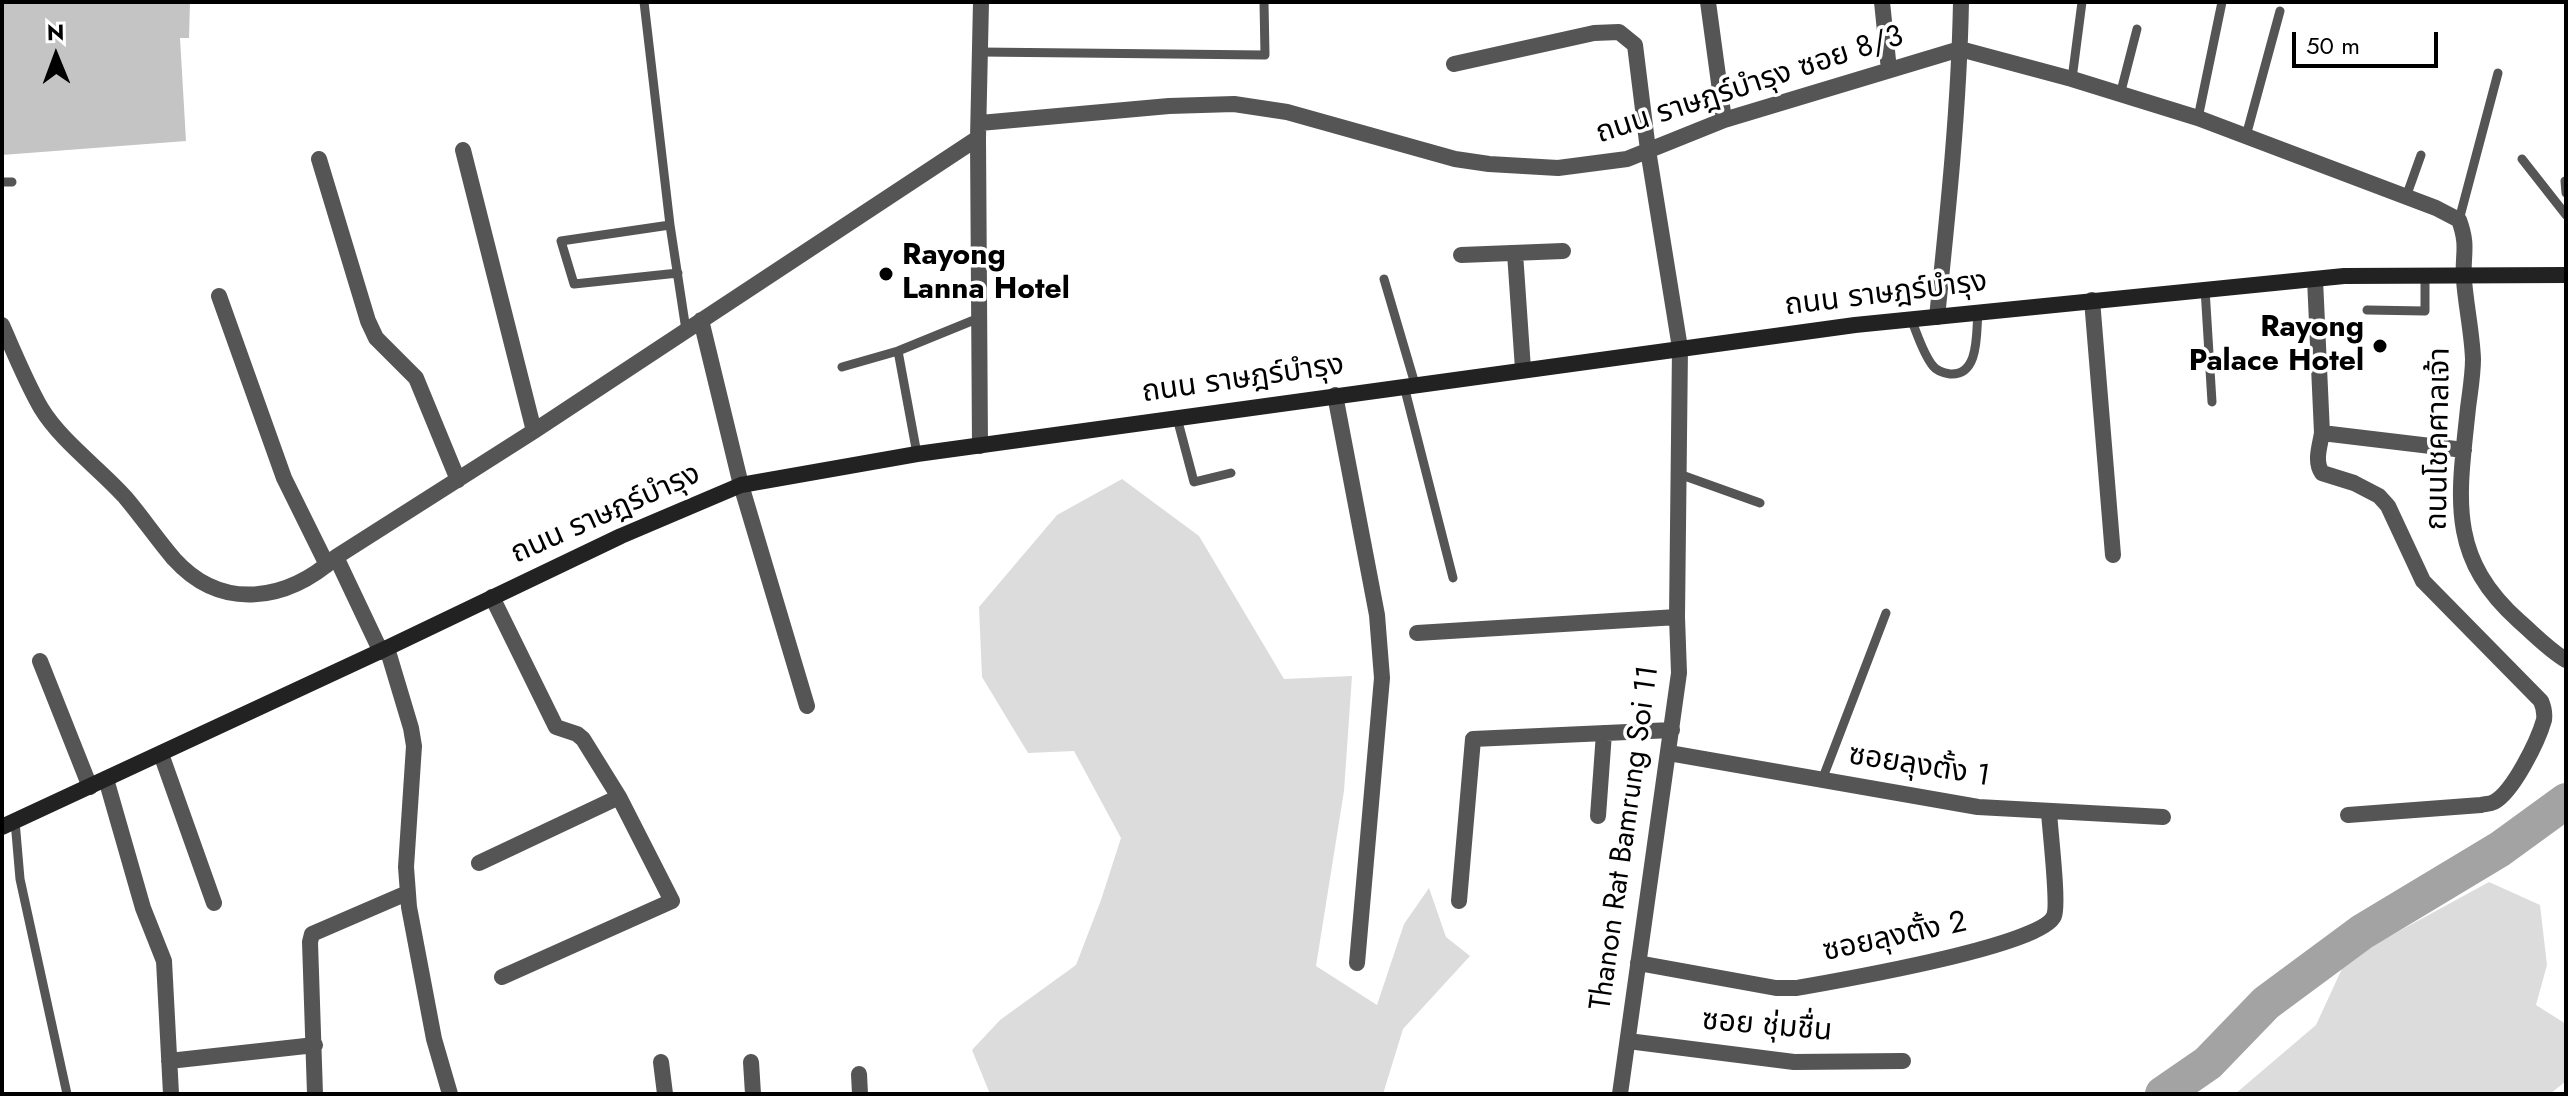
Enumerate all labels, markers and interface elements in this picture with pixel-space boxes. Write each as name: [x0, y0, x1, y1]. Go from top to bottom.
north arrow: [16, 16, 96, 96]
text: N: [47, 16, 65, 48]
scale bar: [2296, 16, 2442, 66]
street label: ถนน ราษฎร์บำรุง ซอย 8/3: [1592, 19, 1908, 153]
text: 50 m: [2306, 28, 2360, 63]
place label: Rayong Lanna Hotel: [902, 239, 1070, 310]
marker: Rayong Lanna Hotel: [877, 265, 895, 283]
street label: ถนน ราษฎร์บำรุง: [1783, 265, 1989, 325]
place label: Rayong Palace Hotel: [2189, 311, 2364, 382]
marker: Rayong Palace Hotel: [2371, 337, 2389, 355]
street label: ถนนโชคศาลเจ้า: [2420, 347, 2460, 531]
street label: ถนน ราษฎร์บำรุง: [1140, 348, 1346, 412]
street label: ถนน ราษฎร์บำรุง: [506, 457, 706, 573]
street label: Thanon Rat Bamrung Soi 11: [1584, 663, 1668, 1013]
street label: ซอยลุงตั้ง 1: [1846, 738, 1992, 796]
street label: ซอยลุงตั้ง 2: [1820, 905, 1970, 971]
street label: ซอย ชุ่มชื่น: [1700, 1003, 1834, 1051]

